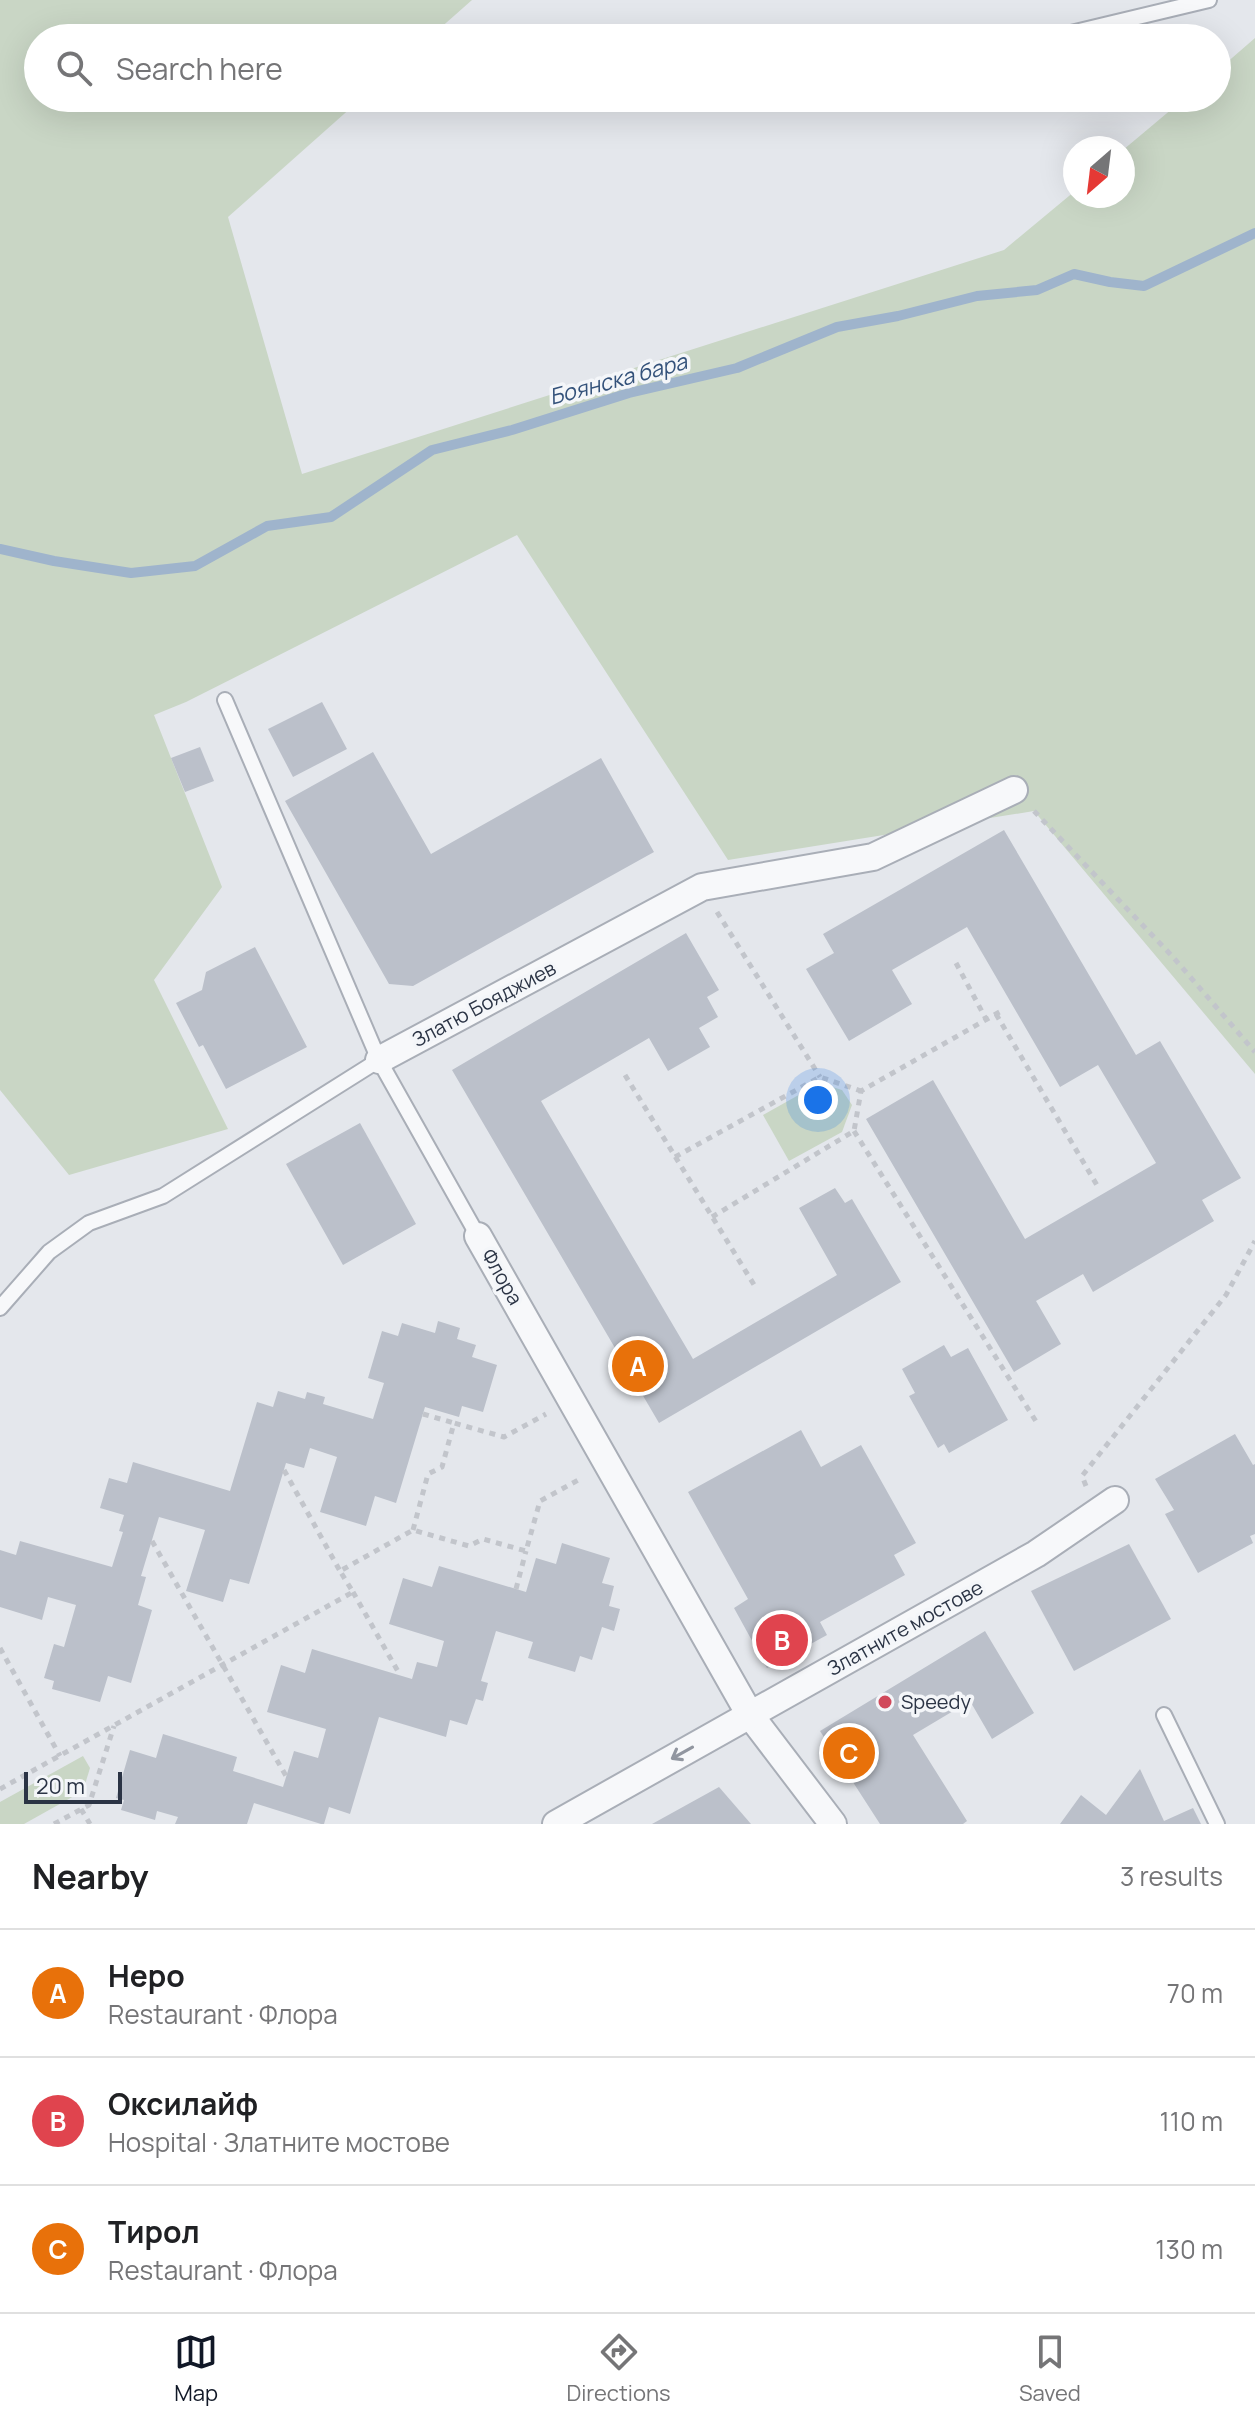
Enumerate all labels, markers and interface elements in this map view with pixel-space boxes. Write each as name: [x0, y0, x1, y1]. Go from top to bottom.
search box: [24, 24, 1231, 112]
icon: search: [52, 46, 96, 90]
text: Search here: [116, 48, 283, 89]
north arrow: [1063, 136, 1135, 208]
water label: Боянска бара: [546, 346, 692, 412]
street label: Златю Бояджиев: [407, 954, 561, 1053]
your location: [798, 1080, 838, 1120]
street label: Флора: [476, 1244, 529, 1310]
pin: A: [612, 1336, 664, 1396]
street label: Златните мостове: [822, 1573, 988, 1682]
pin: B: [756, 1610, 808, 1670]
place label: Speedy: [901, 1688, 971, 1715]
marker: Speedy: [876, 1693, 894, 1711]
pin: C: [823, 1723, 875, 1783]
one-way arrow: [671, 1745, 694, 1761]
scale bar: [24, 1768, 122, 1804]
text: 20 m: [36, 1771, 85, 1801]
text: Nearby: [32, 1853, 148, 1899]
text: 3 results: [1120, 1858, 1223, 1894]
text: Неро: [108, 1955, 185, 1996]
text: A: [49, 1975, 67, 2011]
text: 70 m: [1167, 1975, 1223, 2011]
text: Restaurant · Флора: [108, 1996, 338, 2032]
text: Оксилайф: [108, 2083, 258, 2124]
text: B: [50, 2103, 66, 2139]
text: 110 m: [1160, 2103, 1223, 2139]
text: Hospital · Златните мостове: [108, 2124, 450, 2160]
text: Тирол: [108, 2211, 200, 2252]
text: C: [48, 2231, 68, 2267]
text: 130 m: [1155, 2231, 1223, 2267]
text: Restaurant · Флора: [108, 2252, 338, 2288]
tab: Map: [174, 2330, 218, 2408]
tab: Directions: [566, 2330, 671, 2408]
tab: Saved: [1019, 2330, 1081, 2408]

